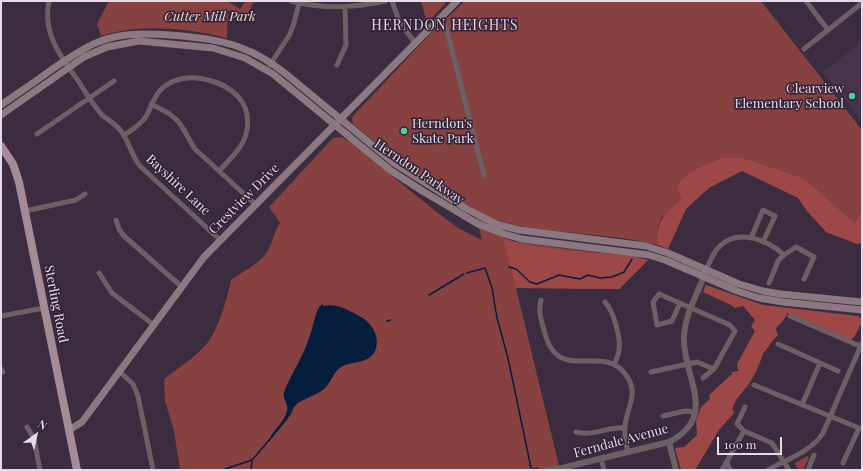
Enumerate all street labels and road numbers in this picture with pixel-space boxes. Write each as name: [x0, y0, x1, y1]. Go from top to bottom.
street label: Herndon Parkway: [371, 136, 467, 208]
street label: Bayshire Lane: [143, 151, 213, 219]
street label: Crestview Drive: [206, 161, 282, 237]
street label: Sterling Road: [41, 264, 71, 344]
street label: Ferndale Avenue: [572, 421, 670, 461]

